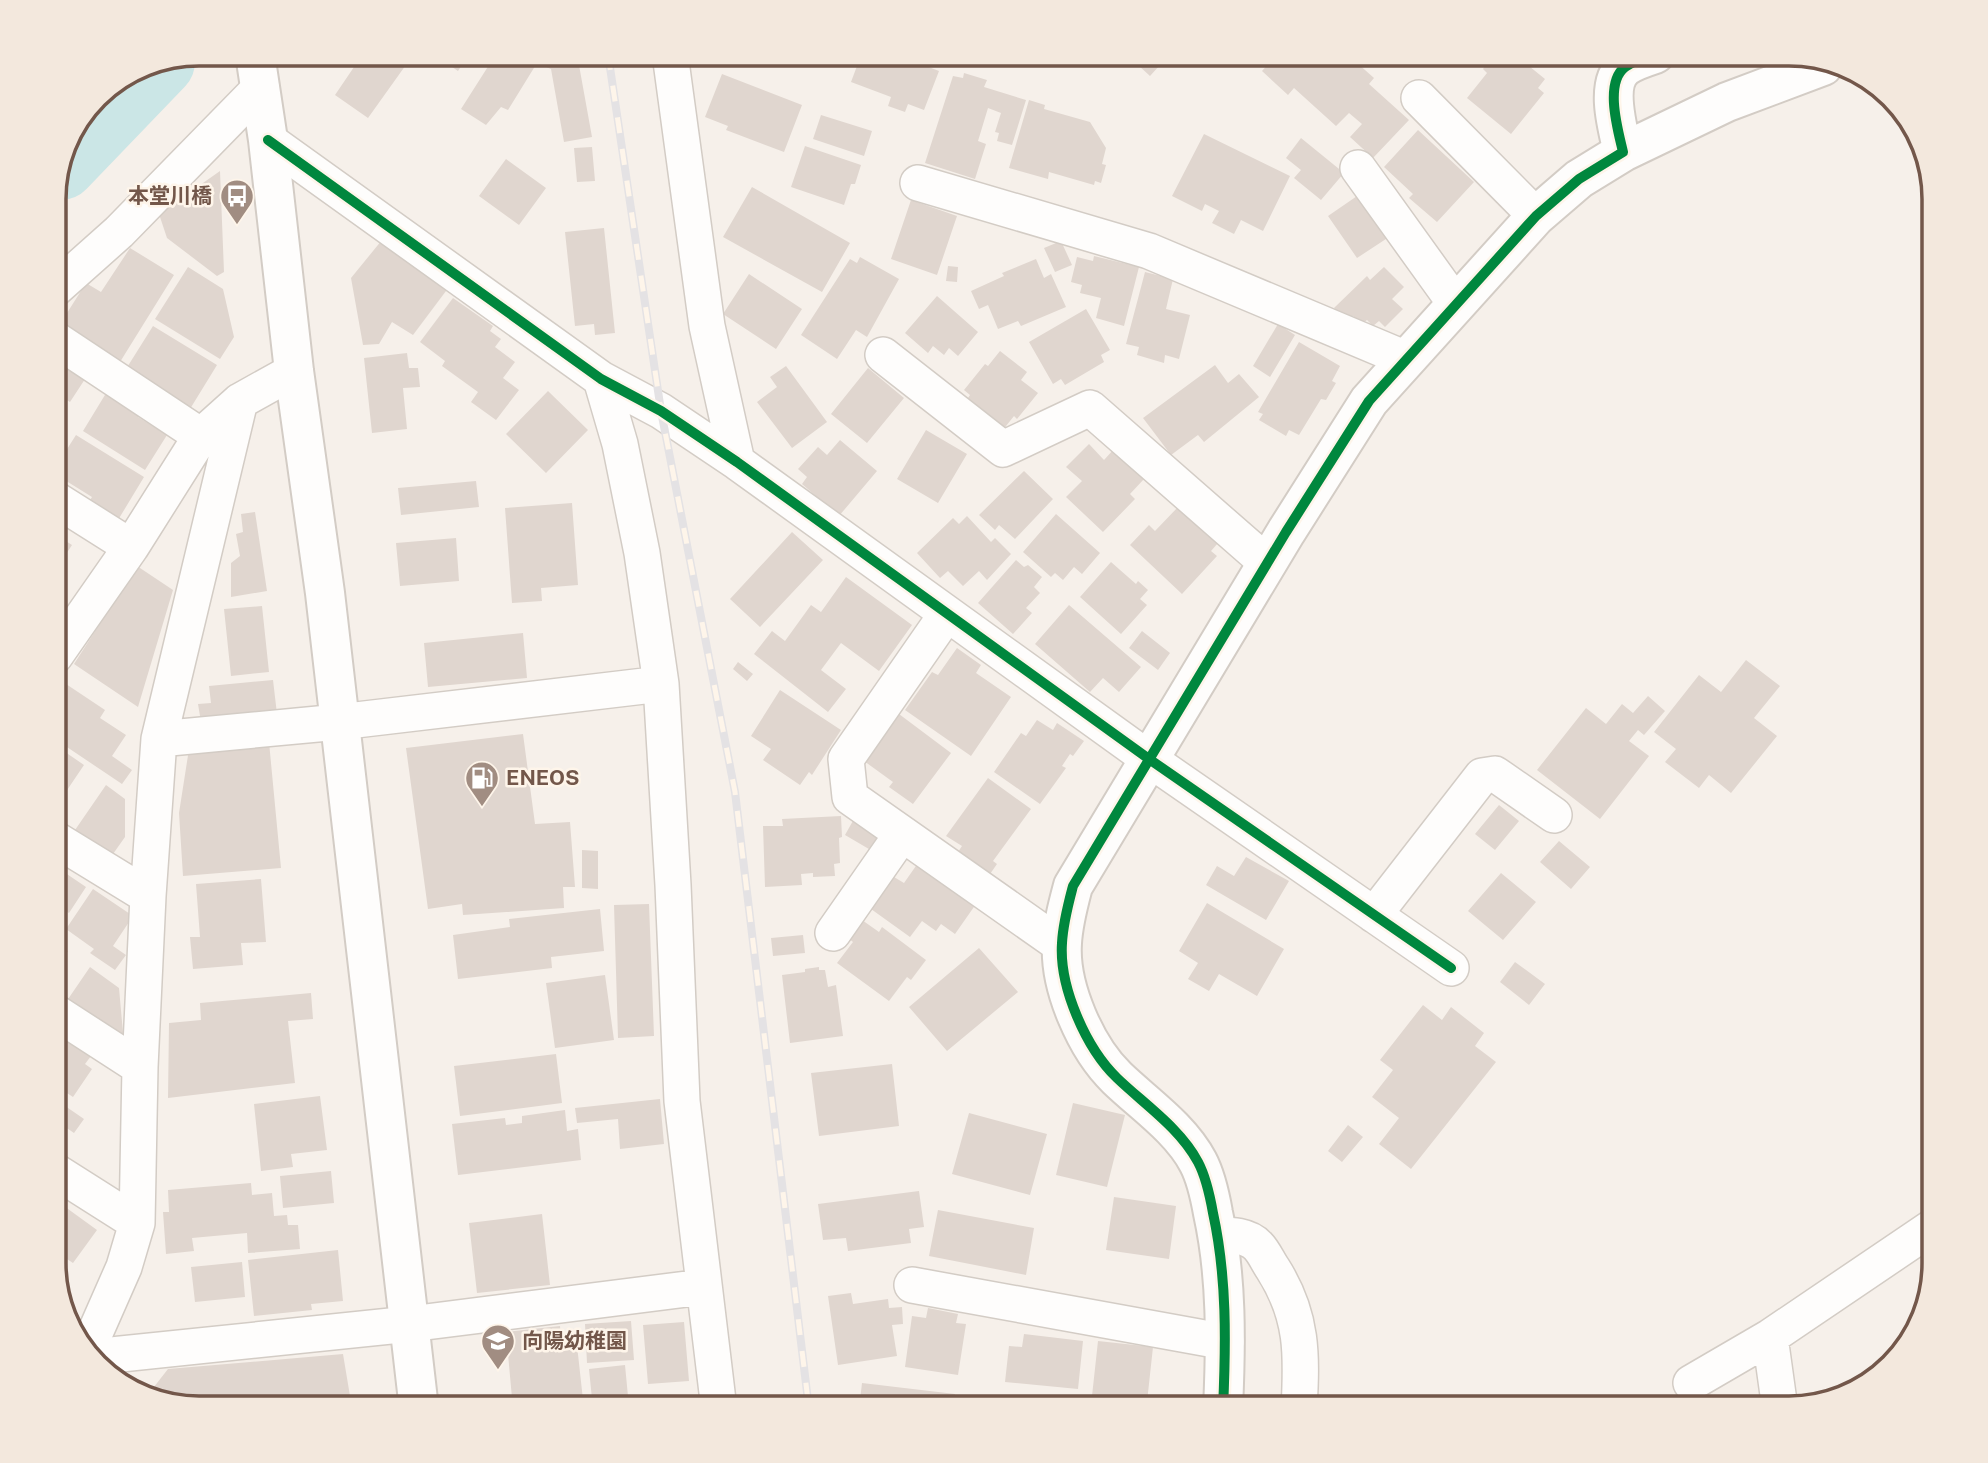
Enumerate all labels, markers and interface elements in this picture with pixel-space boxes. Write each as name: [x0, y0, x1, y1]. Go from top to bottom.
bus stop icon: 本堂川橋: [218, 177, 256, 226]
place label: 本堂川橋: [128, 183, 212, 208]
fuel station icon: ENEOS: [463, 759, 501, 808]
place label: ENEOS: [506, 765, 580, 790]
school or university icon: 向陽幼稚園: [479, 1322, 517, 1371]
place label: 向陽幼稚園: [522, 1328, 627, 1353]

